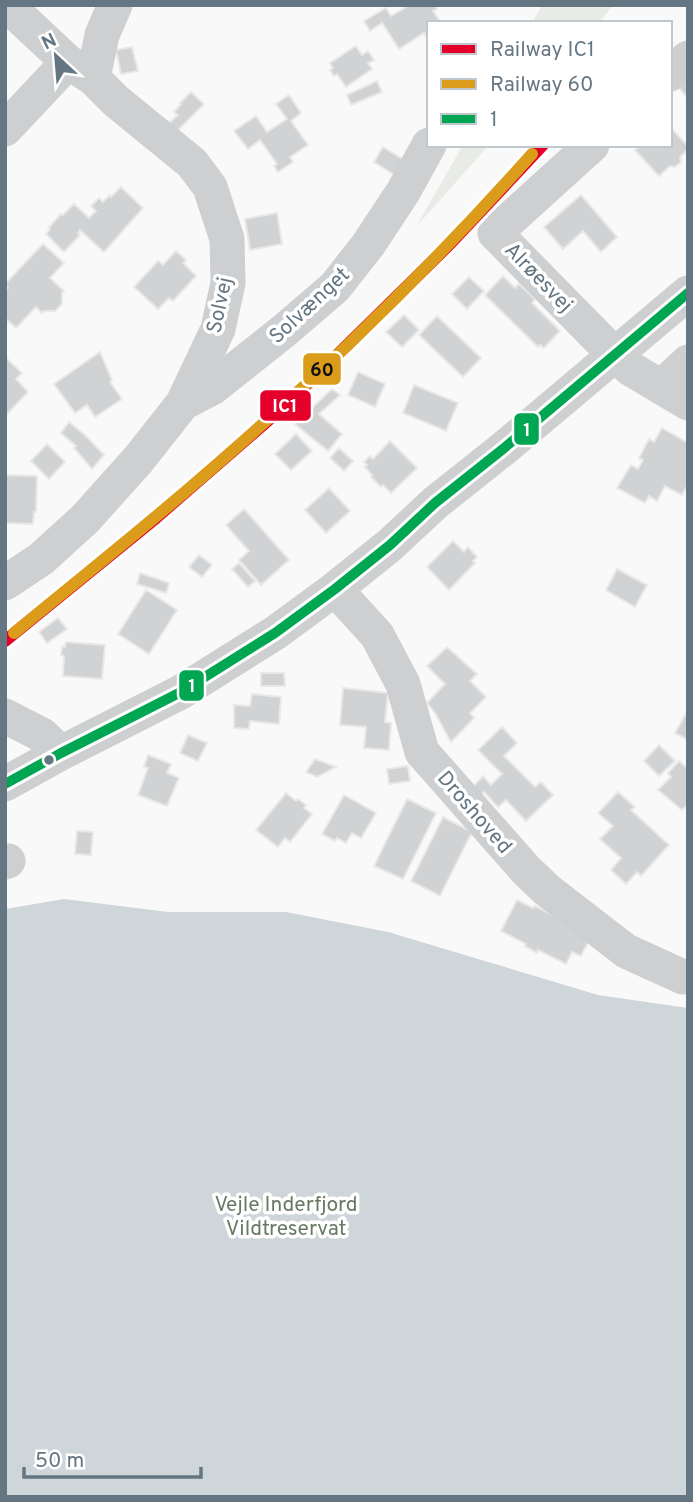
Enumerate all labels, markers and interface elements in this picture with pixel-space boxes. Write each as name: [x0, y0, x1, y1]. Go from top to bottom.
north arrow: [21, 21, 91, 91]
legend: [427, 21, 672, 147]
text: N: [38, 29, 61, 56]
text: Railway IC1: [490, 37, 595, 64]
text: Railway 60: [490, 72, 594, 99]
text: 1: [490, 107, 498, 134]
street label: Alrøesvej: [498, 237, 578, 319]
street label: Solvænget: [264, 262, 356, 350]
street label: Solvej: [201, 275, 240, 336]
line badge: 60: [302, 352, 342, 386]
text: 60: [310, 359, 334, 383]
line badge: IC1: [259, 389, 312, 422]
text: IC1: [272, 395, 298, 419]
line badge: 1: [513, 412, 540, 446]
text: 1: [523, 419, 531, 443]
line badge: 1: [178, 669, 205, 702]
text: 1: [188, 675, 196, 699]
unlabelled marker: [42, 753, 56, 767]
street label: Droshoved: [430, 766, 517, 860]
park label: Vejle Inderfjord Vildtreservat: [214, 1192, 358, 1243]
scale bar: [24, 1436, 201, 1480]
text: 50 m: [35, 1448, 84, 1475]

